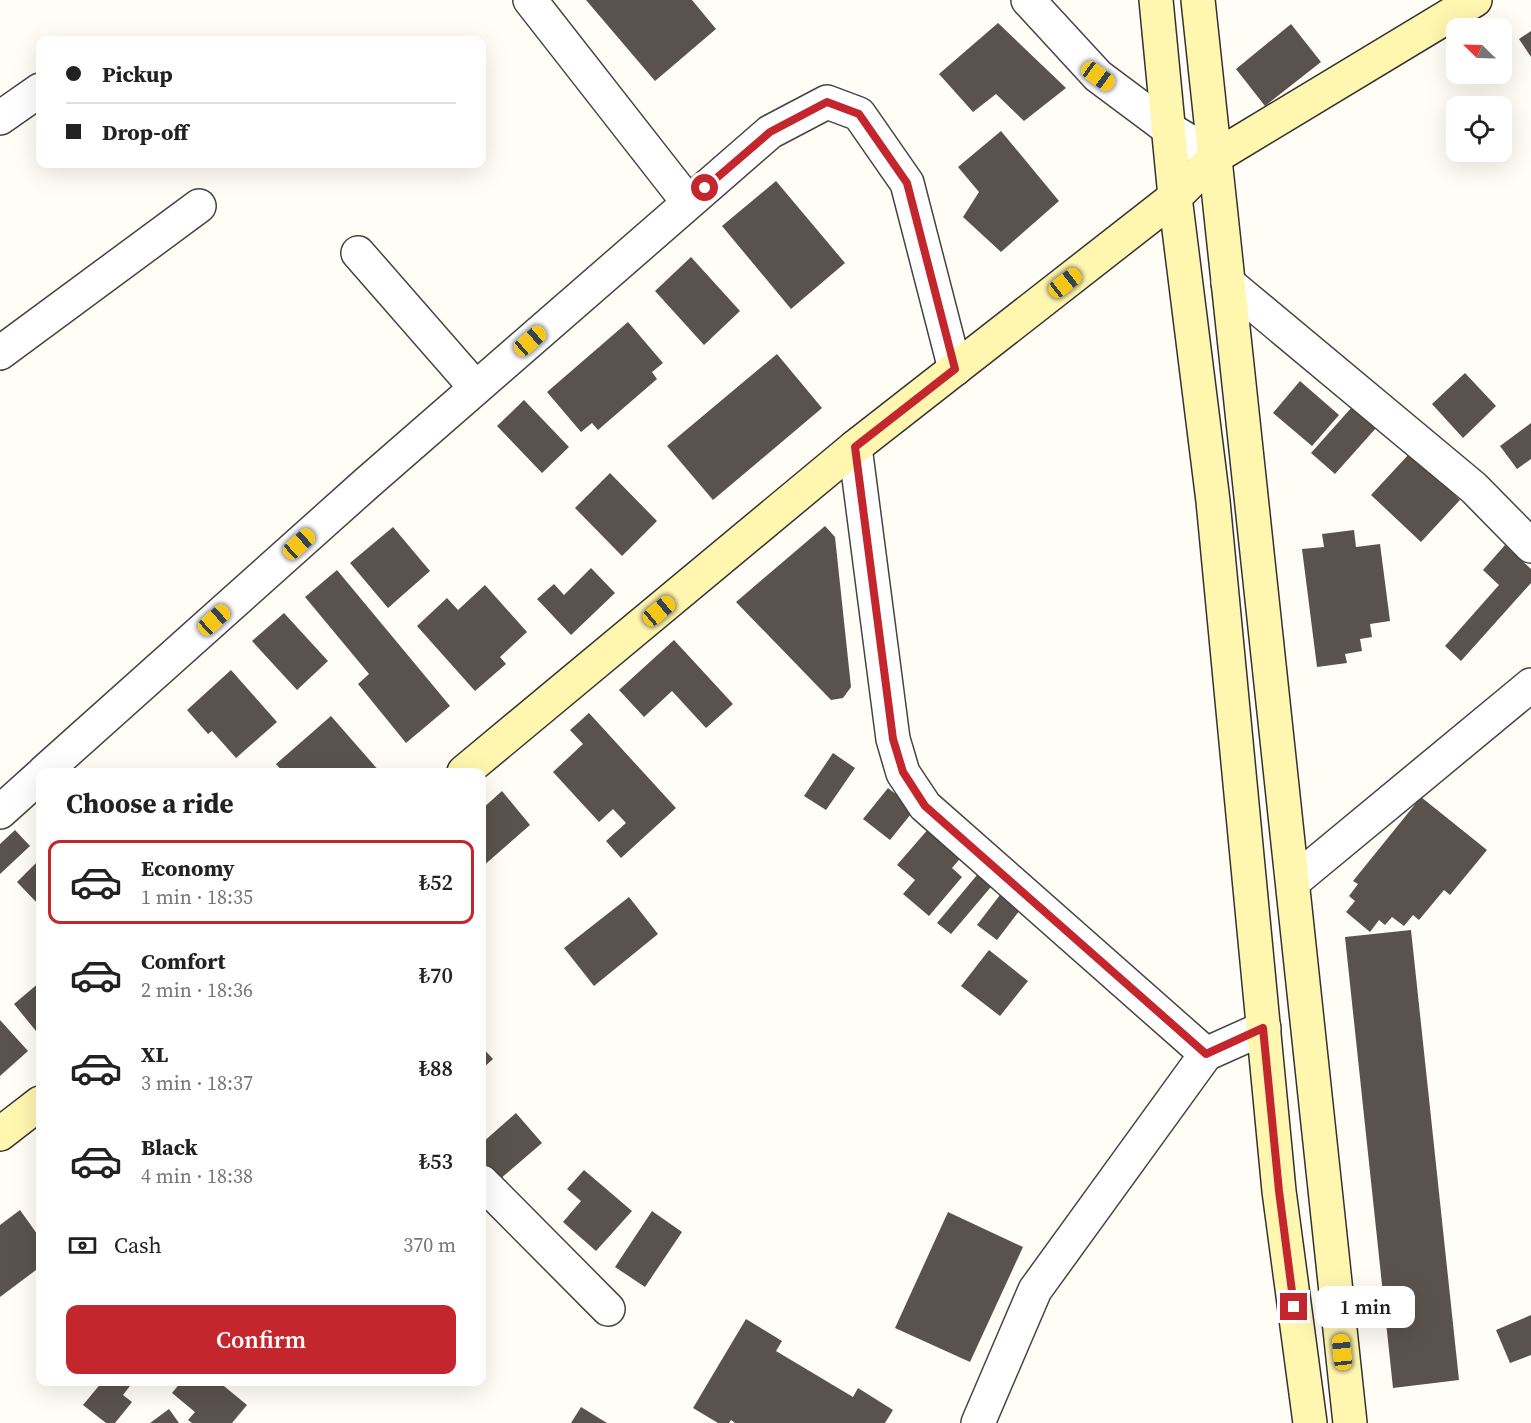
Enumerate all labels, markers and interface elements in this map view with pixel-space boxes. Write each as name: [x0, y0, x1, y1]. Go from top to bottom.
north arrow: [1446, 18, 1512, 84]
map controls: [1446, 18, 1512, 162]
car: [1078, 58, 1118, 94]
text: Pickup: [102, 59, 173, 89]
button: locate: [1446, 96, 1512, 162]
text: Drop-off: [102, 117, 188, 147]
route start: [691, 174, 718, 201]
car: [1045, 265, 1085, 301]
car: [511, 322, 549, 360]
car: [280, 525, 318, 563]
car: [639, 593, 679, 629]
car: [195, 601, 233, 639]
text: Choose a ride: [66, 785, 234, 822]
text: Economy: [141, 853, 235, 883]
icon: car: [69, 855, 123, 909]
text: ₺52: [419, 867, 453, 897]
text: 1 min · 18:35: [141, 883, 253, 911]
text: Comfort: [141, 946, 225, 976]
icon: car: [69, 948, 123, 1002]
text: ₺70: [419, 960, 453, 990]
text: 2 min · 18:36: [141, 976, 253, 1004]
text: XL: [141, 1039, 168, 1069]
icon: car: [69, 1041, 123, 1095]
text: ₺88: [419, 1053, 453, 1083]
text: 3 min · 18:37: [141, 1069, 253, 1097]
text: Black: [141, 1132, 198, 1162]
icon: car: [69, 1134, 123, 1188]
text: ₺53: [419, 1146, 453, 1176]
text: 4 min · 18:38: [141, 1162, 253, 1190]
icon: cash: [66, 1229, 99, 1262]
text: Cash: [114, 1230, 162, 1260]
text: 370 m: [403, 1231, 456, 1259]
callout: 1 min: [1315, 1286, 1414, 1328]
route end: [1280, 1293, 1307, 1320]
text: 1 min: [1340, 1293, 1391, 1321]
button: Confirm: [66, 1305, 456, 1374]
car: [1331, 1333, 1353, 1371]

